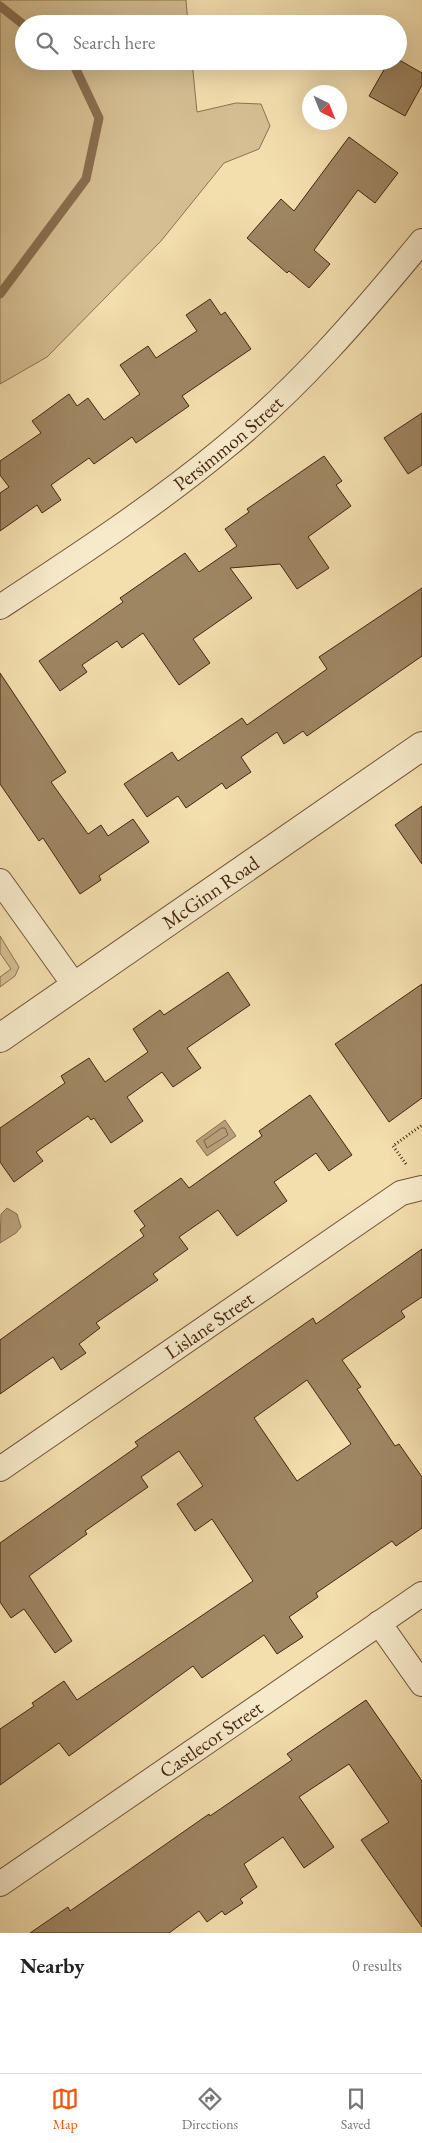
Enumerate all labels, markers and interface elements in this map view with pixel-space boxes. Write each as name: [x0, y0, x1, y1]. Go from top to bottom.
search box: [15, 15, 407, 70]
icon: search: [33, 29, 61, 57]
text: Search here: [73, 30, 155, 55]
north arrow: [302, 85, 347, 130]
street label: Persimmon Street: [168, 389, 289, 497]
street label: McGinn Road: [157, 849, 265, 935]
street label: Lislane Street: [160, 1285, 259, 1365]
street label: Castlecor Street: [154, 1694, 268, 1784]
text: Nearby: [20, 1952, 84, 1979]
text: 0 results: [352, 1955, 402, 1976]
tab: Map: [51, 2085, 79, 2133]
tab: Directions: [182, 2085, 238, 2133]
tab: Saved: [341, 2085, 371, 2133]

